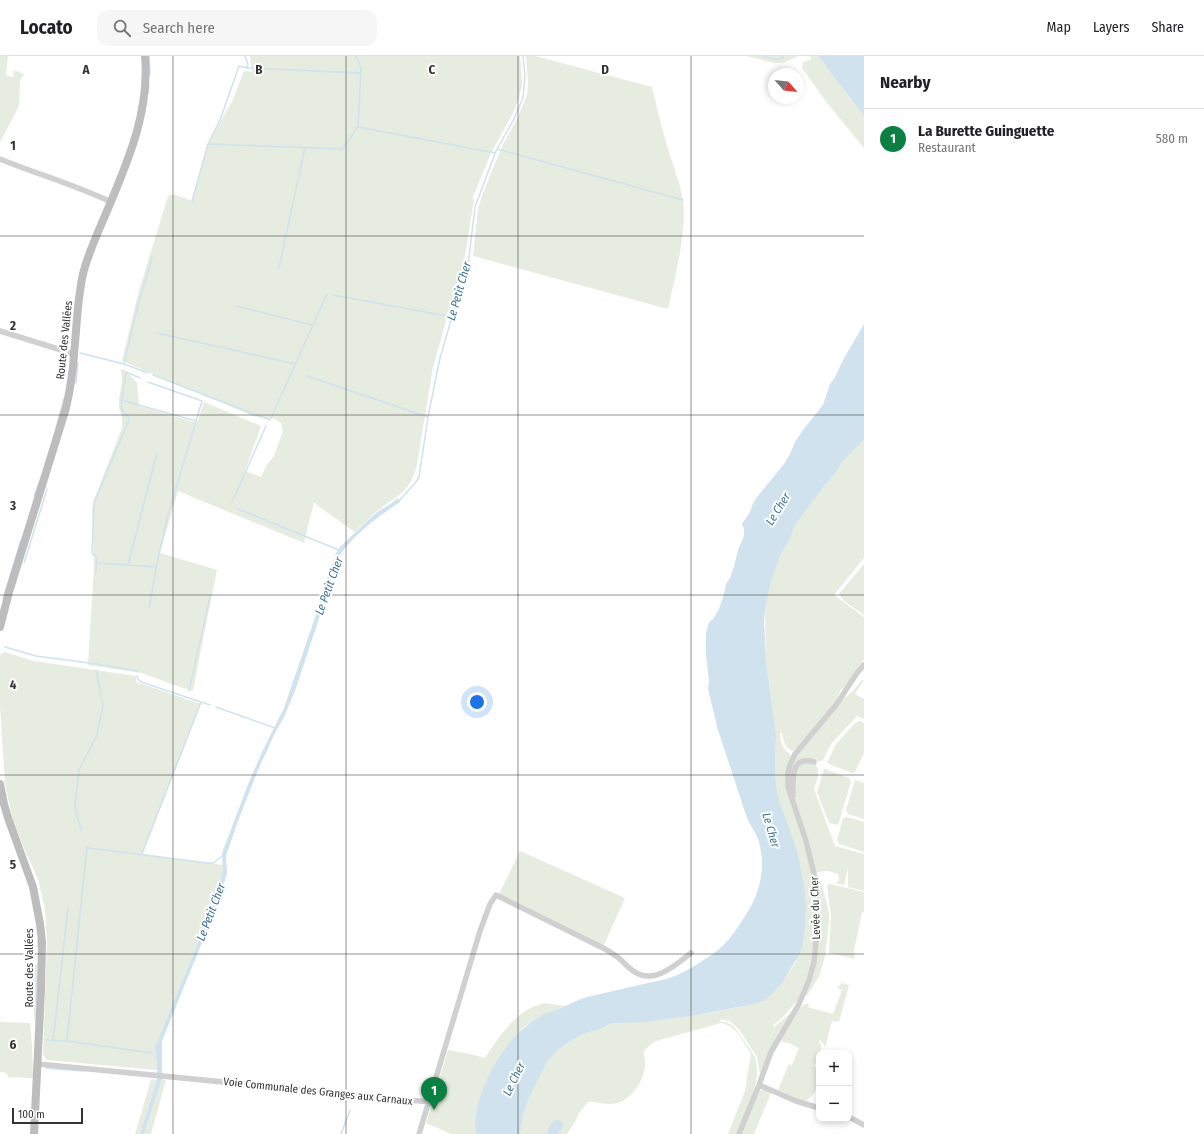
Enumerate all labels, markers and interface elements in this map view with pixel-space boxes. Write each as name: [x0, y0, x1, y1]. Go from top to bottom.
search box: [97, 10, 377, 46]
text: Locato: [20, 16, 73, 39]
icon: search: [111, 17, 133, 39]
text: Search here: [143, 19, 215, 37]
text: Map: [1047, 19, 1071, 36]
text: Layers: [1093, 19, 1129, 36]
text: Share: [1151, 19, 1184, 36]
text: A: [81, 62, 90, 77]
text: B: [255, 62, 263, 77]
text: C: [429, 62, 436, 77]
text: D: [601, 62, 609, 77]
north arrow: [768, 68, 804, 104]
text: Nearby: [880, 72, 931, 93]
text: La Burette Guinguette: [918, 122, 1054, 140]
text: 1: [890, 131, 896, 146]
text: 580 m: [1156, 131, 1188, 146]
text: 1: [10, 138, 16, 153]
text: Restaurant: [918, 140, 976, 155]
water label: Le Petit Cher: [444, 259, 474, 322]
street label: Route des Vallées: [54, 300, 75, 380]
text: 2: [9, 318, 16, 333]
water label: Le Cher: [763, 490, 794, 528]
text: 3: [9, 498, 16, 513]
water label: Le Petit Cher: [312, 554, 346, 617]
text: 4: [10, 677, 17, 692]
your location: [467, 692, 487, 712]
water label: Le Cher: [759, 811, 783, 850]
text: 5: [10, 857, 16, 872]
street label: Levée du Cher: [808, 876, 823, 940]
water label: Le Petit Cher: [194, 880, 229, 943]
street label: Route des Vallées: [23, 928, 36, 1008]
text: 6: [10, 1037, 17, 1052]
map controls: [816, 1050, 852, 1122]
button: +: [816, 1050, 852, 1086]
water label: Le Cher: [500, 1059, 528, 1098]
street label: Voie Communale des Granges aux Carnaux: [223, 1075, 413, 1108]
pin: 1: [421, 1077, 447, 1110]
button: −: [816, 1086, 852, 1122]
scale bar: [12, 1106, 83, 1125]
text: 100 m: [18, 1108, 45, 1121]

